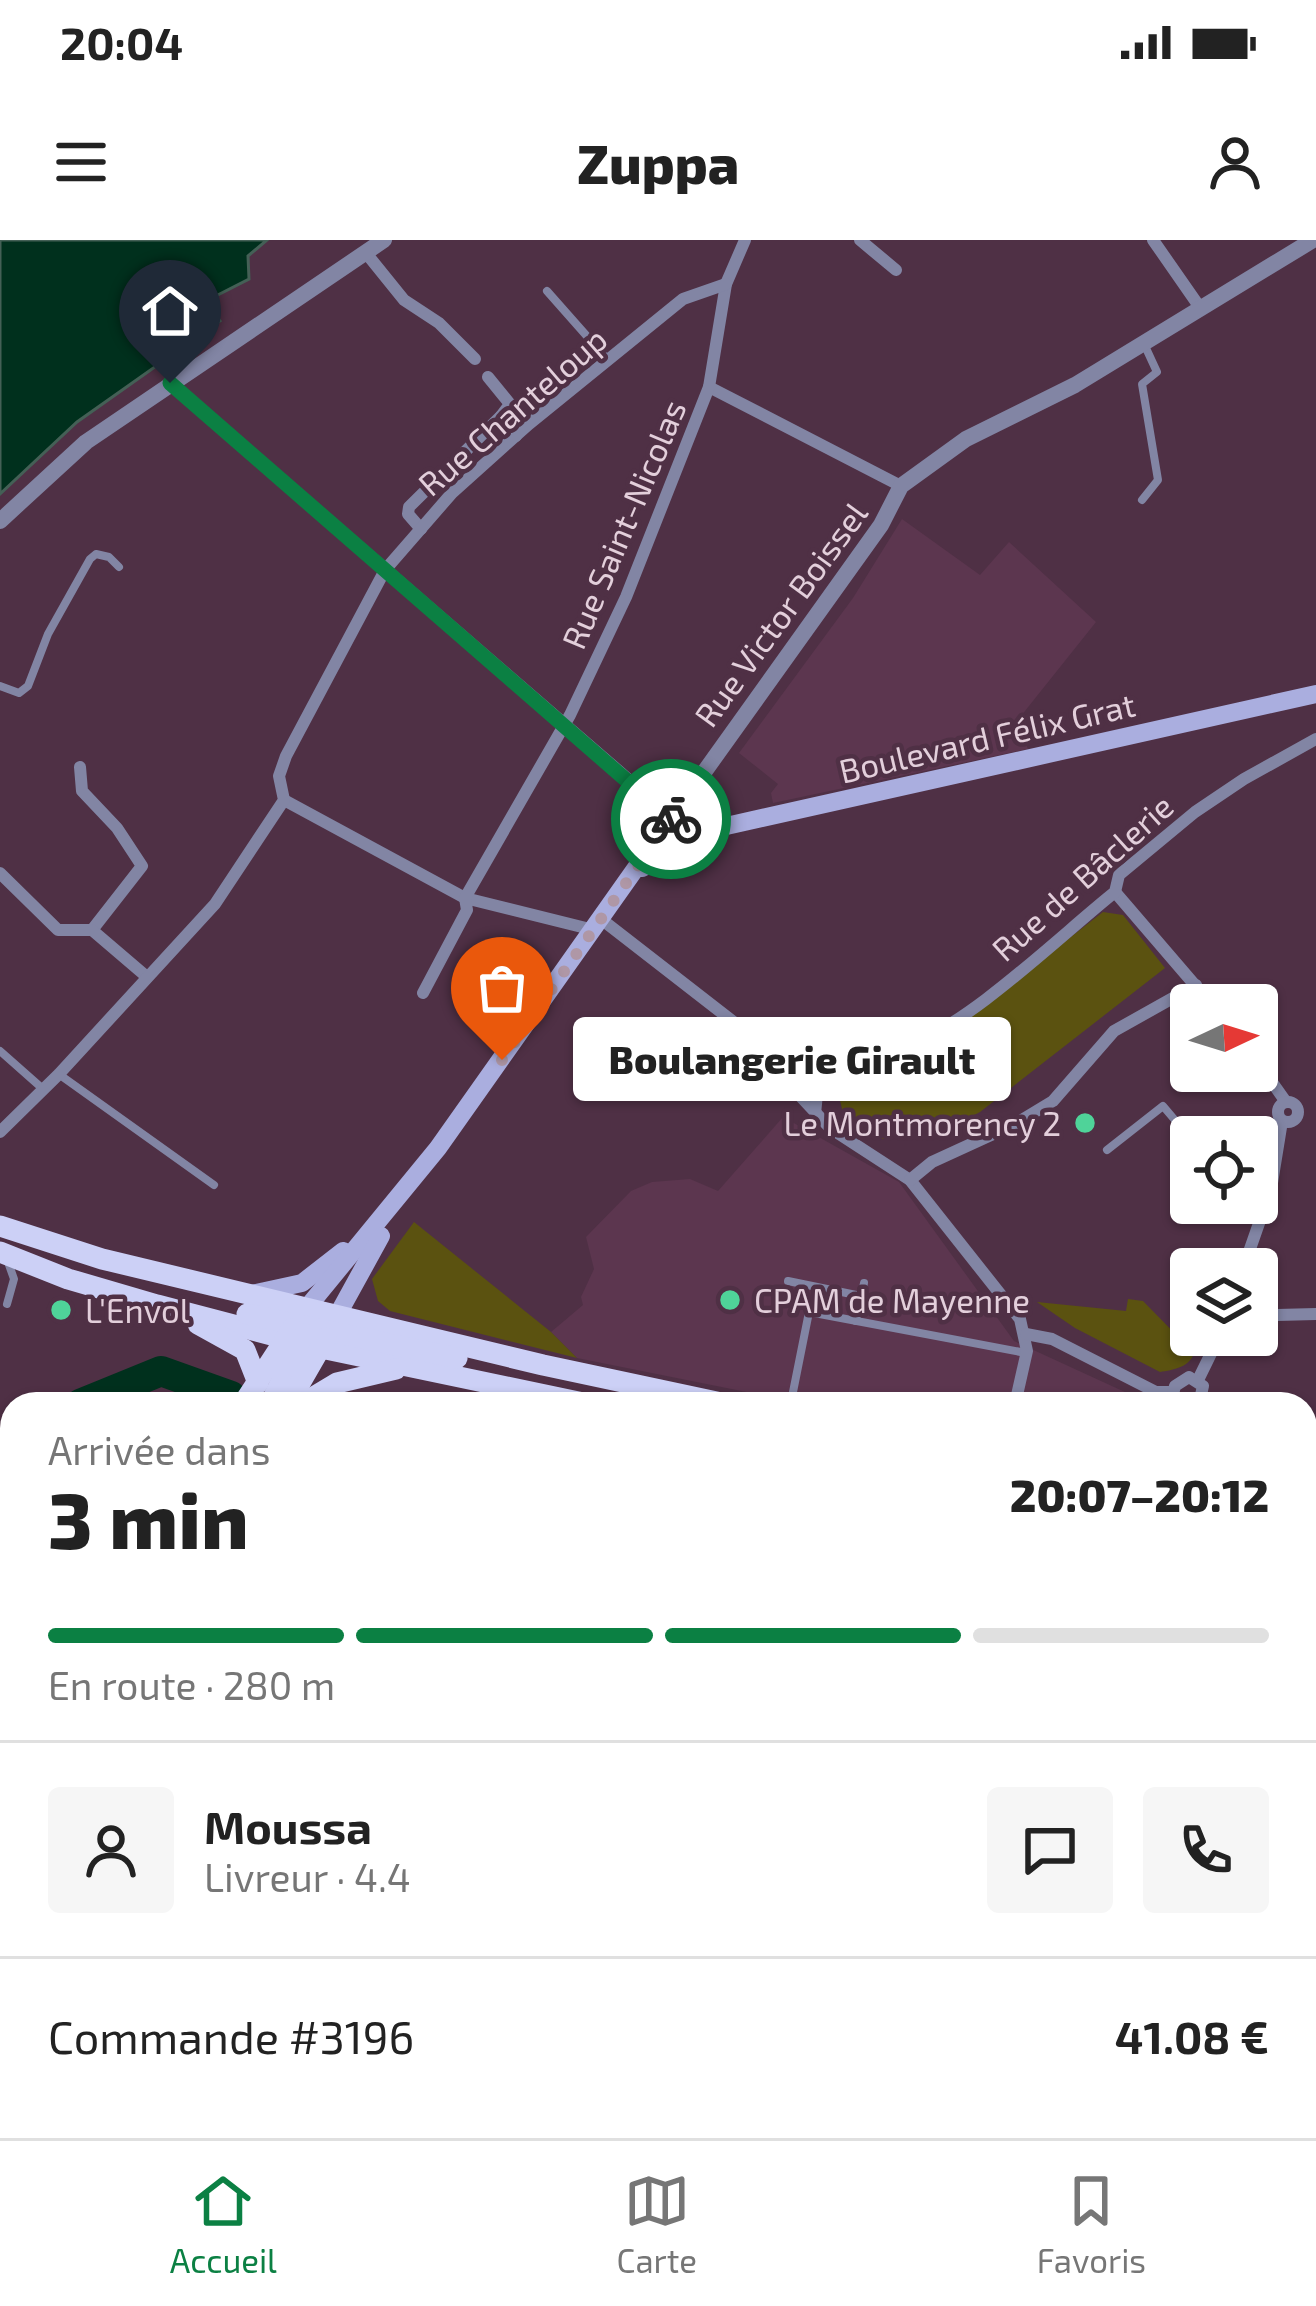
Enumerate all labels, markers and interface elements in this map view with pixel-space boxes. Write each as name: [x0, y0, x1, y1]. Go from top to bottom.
text: 20:04: [60, 15, 183, 69]
icon: menu: [48, 129, 114, 195]
icon: person: [1202, 129, 1268, 195]
text: Zuppa: [577, 130, 739, 195]
pin: [119, 260, 221, 383]
icon: home: [137, 278, 203, 344]
street label: Rue Chanteloup: [410, 318, 614, 504]
street label: Rue Saint-Nicolas: [553, 394, 693, 654]
street label: Rue Victor Boissel: [685, 494, 875, 734]
street label: Boulevard Félix Grat: [835, 683, 1139, 791]
courier: [611, 759, 731, 879]
street label: Rue de Bâclerie: [983, 785, 1181, 969]
icon: bike: [638, 786, 704, 852]
pin: [451, 937, 553, 1060]
icon: bag: [469, 955, 535, 1021]
north arrow: [1170, 984, 1278, 1092]
map controls: [1170, 984, 1278, 1356]
callout: Boulangerie Girault: [574, 1018, 1012, 1102]
text: Boulangerie Girault: [609, 1035, 975, 1082]
place label: Le Montmorency 2: [783, 1103, 1061, 1143]
marker: Le Montmorency 2: [1072, 1110, 1098, 1136]
button: locate: [1170, 1116, 1278, 1224]
button: layers: [1170, 1248, 1278, 1356]
place label: CPAM de Mayenne: [754, 1280, 1030, 1320]
marker: CPAM de Mayenne: [717, 1287, 743, 1313]
place label: L'Envol: [85, 1290, 190, 1330]
marker: L'Envol: [48, 1297, 74, 1323]
text: Arrivée dans: [48, 1426, 270, 1473]
text: 20:07–20:12: [1010, 1467, 1269, 1521]
text: 3 min: [48, 1471, 249, 1565]
text: En route · 280 m: [48, 1661, 335, 1708]
button: person: [48, 1787, 174, 1913]
button: chat: [987, 1787, 1113, 1913]
button: phone: [1143, 1787, 1269, 1913]
text: Moussa: [204, 1799, 372, 1853]
text: Livreur · 4.4: [204, 1853, 411, 1900]
text: Commande #3196: [48, 2009, 414, 2063]
text: 41.08 €: [1115, 2009, 1269, 2063]
tab: Accueil: [170, 2168, 277, 2280]
tab: Carte: [617, 2168, 697, 2280]
tab: Favoris: [1037, 2168, 1146, 2280]

